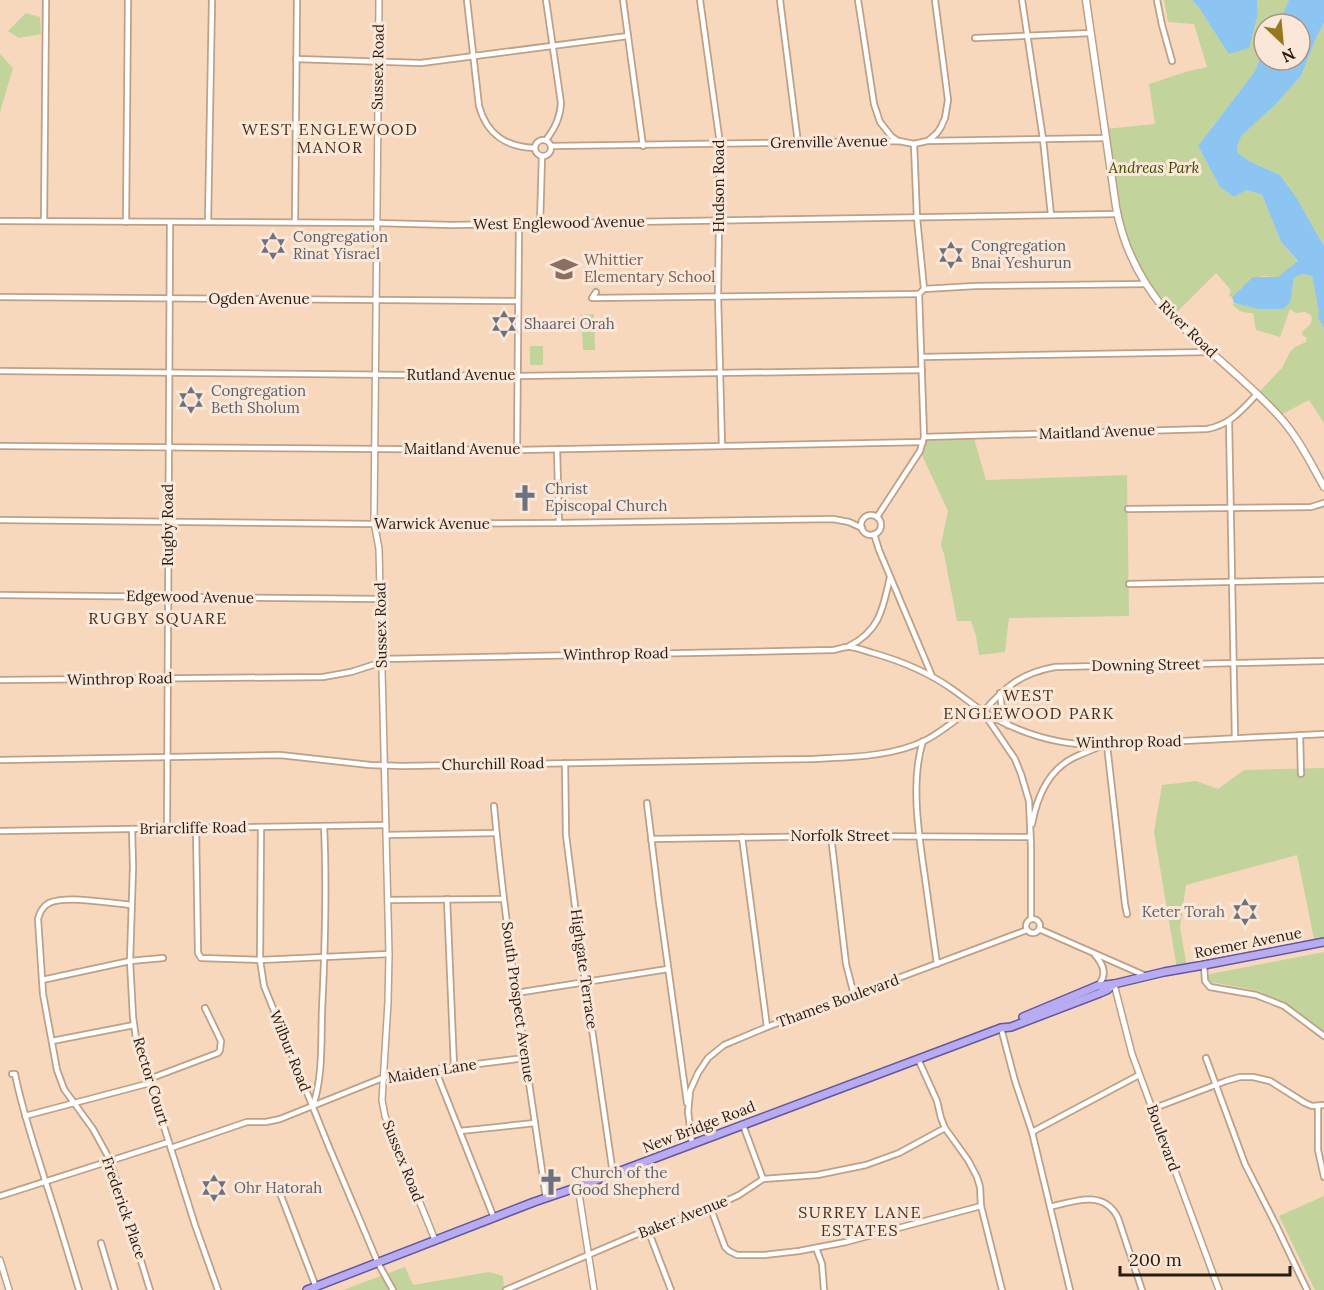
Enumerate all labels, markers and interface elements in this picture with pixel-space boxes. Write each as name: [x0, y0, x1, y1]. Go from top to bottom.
north arrow: [1252, 12, 1312, 72]
street label: Sussex Road: [367, 24, 388, 110]
text: N: [1279, 44, 1299, 67]
district label: WEST ENGLEWOOD MANOR: [242, 119, 418, 157]
street label: Grenville Avenue: [770, 131, 888, 152]
street label: Hudson Road: [709, 140, 728, 232]
park label: Andreas Park: [1108, 158, 1200, 177]
street label: West Englewood Avenue: [473, 212, 645, 233]
place label: Congregation Rinat Yisrael: [293, 227, 388, 263]
synagogue icon: Congregation Rinat Yisrael: [258, 231, 288, 261]
place label: Congregation Bnai Yeshurun: [971, 236, 1072, 272]
synagogue icon: Congregation Bnai Yeshurun: [936, 240, 966, 270]
place label: Whittier Elementary School: [584, 250, 715, 286]
school or university icon: Whittier Elementary School: [549, 254, 579, 284]
street label: Ogden Avenue: [208, 289, 310, 308]
street label: River Road: [1155, 296, 1222, 361]
synagogue icon: Shaarei Orah: [489, 309, 519, 339]
place label: Shaarei Orah: [524, 314, 615, 333]
street label: Rutland Avenue: [407, 365, 515, 384]
place label: Congregation Beth Sholum: [211, 381, 306, 417]
synagogue icon: Congregation Beth Sholum: [176, 385, 206, 415]
street label: Maitland Avenue: [1038, 420, 1156, 443]
street label: Maitland Avenue: [404, 439, 520, 458]
place label: Christ Episcopal Church: [545, 479, 668, 515]
church icon: Christ Episcopal Church: [510, 483, 540, 513]
street label: Rugby Road: [158, 484, 177, 566]
street label: Warwick Avenue: [374, 514, 490, 533]
street label: Sussex Road: [370, 582, 391, 668]
street label: Edgewood Avenue: [126, 586, 254, 607]
district label: RUGBY SQUARE: [88, 608, 228, 628]
street label: Winthrop Road: [563, 643, 669, 664]
street label: Downing Street: [1091, 654, 1201, 675]
street label: Winthrop Road: [67, 668, 173, 689]
district label: WEST ENGLEWOOD PARK: [943, 685, 1115, 723]
street label: Winthrop Road: [1076, 731, 1182, 752]
street label: Churchill Road: [441, 753, 545, 774]
street label: Briarcliffe Road: [139, 817, 247, 838]
street label: Norfolk Street: [791, 826, 890, 845]
synagogue icon: Keter Torah: [1230, 897, 1260, 927]
place label: Keter Torah: [1142, 902, 1225, 921]
street label: Highgate Terrace: [567, 908, 602, 1030]
street label: South Prospect Avenue: [498, 921, 539, 1083]
street label: Roemer Avenue: [1193, 923, 1303, 962]
street label: Thames Boulevard: [774, 970, 901, 1031]
street label: Wilbur Road: [266, 1007, 315, 1094]
street label: Rector Court: [129, 1035, 174, 1127]
street label: Maiden Lane: [386, 1054, 478, 1087]
street label: New Bridge Road: [640, 1096, 758, 1157]
street label: Boulevard: [1143, 1102, 1184, 1174]
street label: Sussex Road: [379, 1117, 428, 1204]
street label: Frederick Place: [98, 1154, 151, 1262]
place label: Church of the Good Shepherd: [571, 1163, 680, 1199]
church icon: Church of the Good Shepherd: [536, 1167, 566, 1197]
synagogue icon: Ohr Hatorah: [199, 1173, 229, 1203]
place label: Ohr Hatorah: [234, 1178, 322, 1197]
street label: Baker Avenue: [635, 1191, 730, 1242]
district label: SURREY LANE ESTATES: [798, 1202, 922, 1240]
scale bar: [1120, 1239, 1290, 1277]
text: 200 m: [1129, 1248, 1182, 1271]

